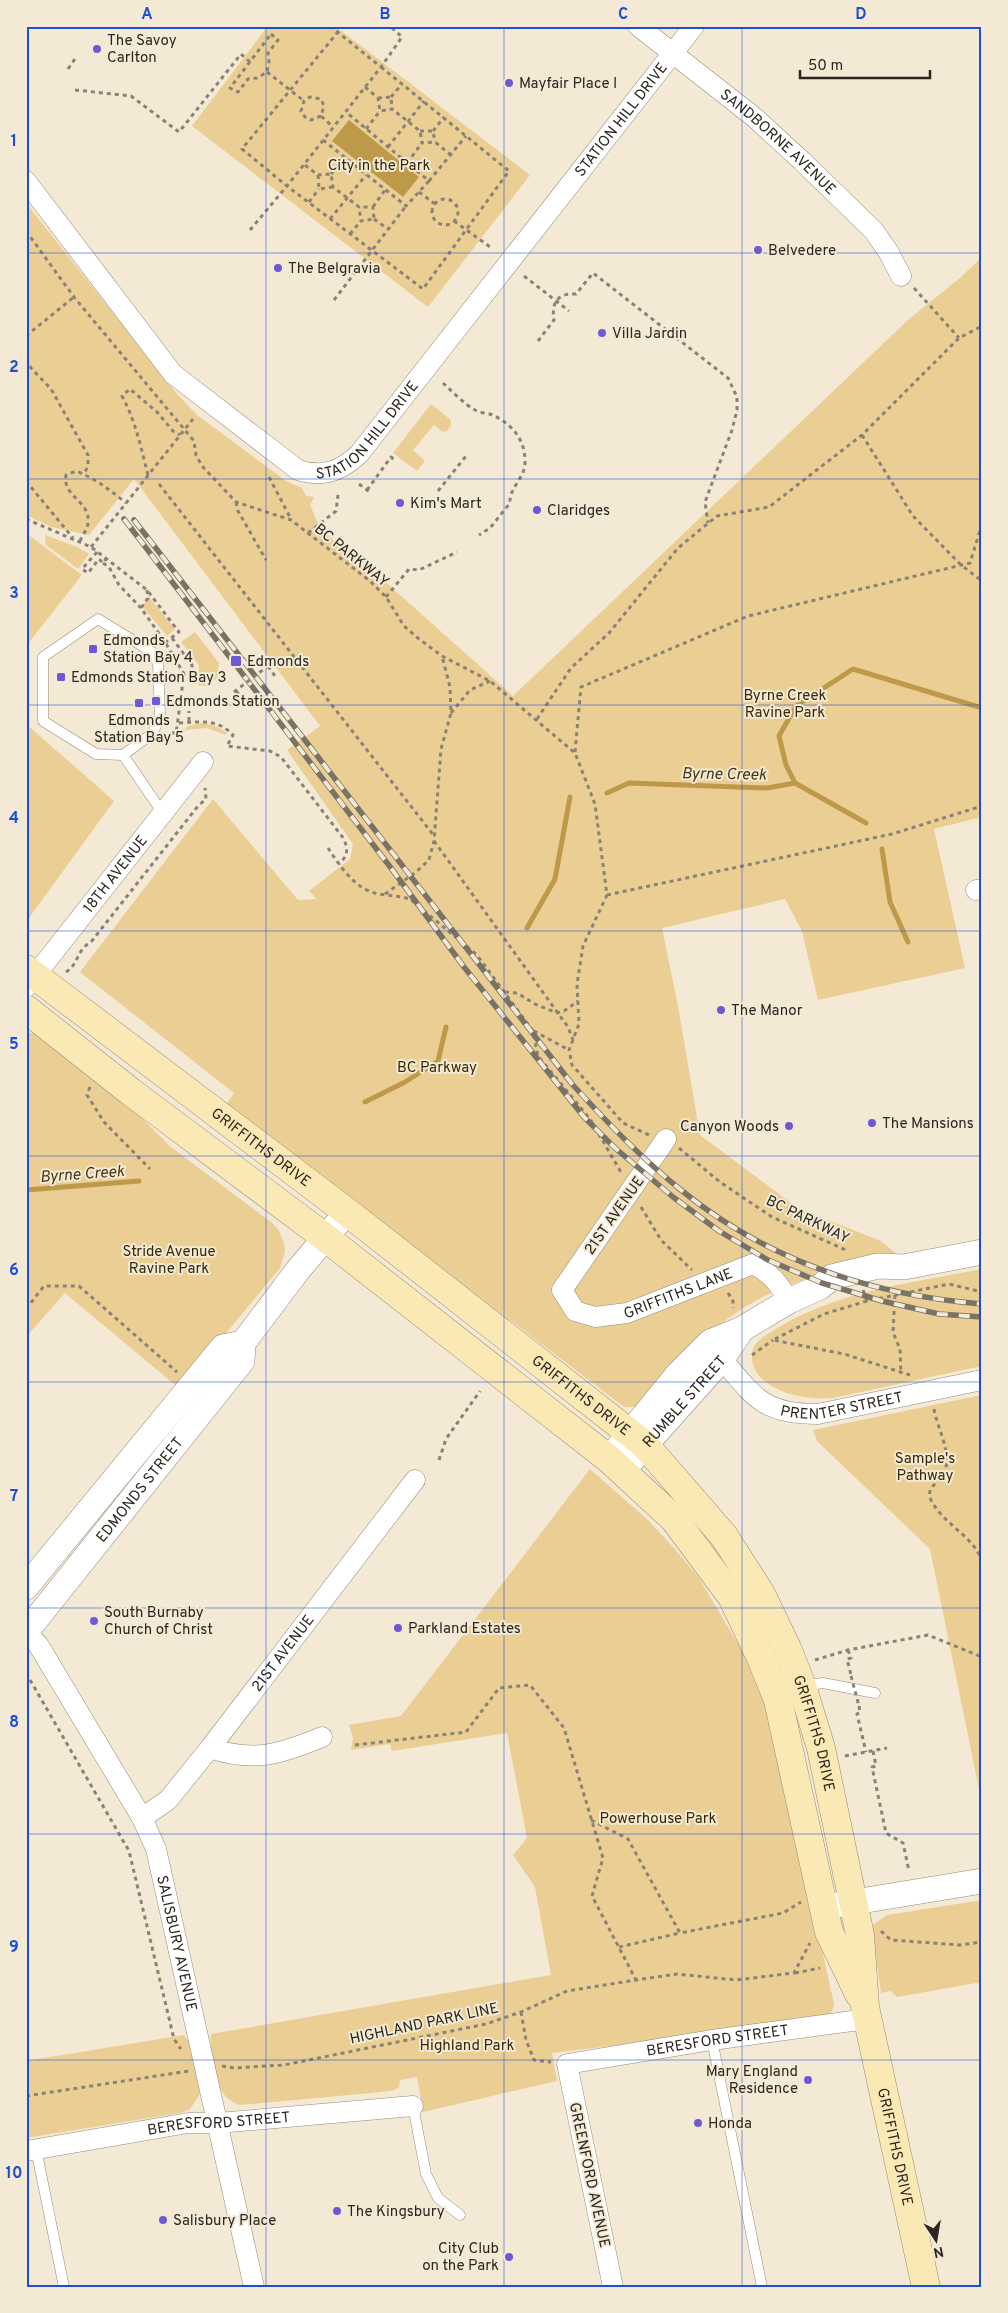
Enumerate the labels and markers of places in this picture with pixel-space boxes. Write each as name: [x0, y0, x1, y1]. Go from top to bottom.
place label: The Savoy Carlton: [107, 32, 177, 68]
marker: The Savoy Carlton: [91, 43, 103, 55]
place label: Mayfair Place I: [519, 75, 617, 94]
marker: Mayfair Place I: [503, 77, 515, 89]
place label: Belvedere: [768, 242, 836, 261]
marker: Belvedere: [752, 244, 764, 256]
place label: The Belgravia: [288, 260, 380, 279]
marker: The Belgravia: [272, 262, 284, 274]
place label: Villa Jardin: [612, 325, 687, 344]
marker: Villa Jardin: [596, 327, 608, 339]
place label: Kim's Mart: [410, 495, 482, 514]
marker: Kim's Mart: [394, 497, 406, 509]
place label: Claridges: [547, 502, 610, 521]
marker: Claridges: [531, 504, 543, 516]
place label: Edmonds Station Bay 4: [103, 632, 193, 668]
marker: Edmonds Station Bay 4: [87, 643, 99, 655]
place label: Edmonds: [247, 653, 309, 672]
marker: Edmonds: [229, 654, 243, 668]
place label: Edmonds Station Bay 3: [71, 669, 227, 688]
marker: Edmonds Station Bay 3: [55, 671, 67, 683]
place label: Edmonds Station: [166, 693, 280, 712]
marker: Edmonds Station: [150, 695, 162, 707]
marker: Edmonds Station Bay 5: [133, 697, 145, 709]
place label: Edmonds Station Bay 5: [94, 712, 184, 748]
place label: The Manor: [731, 1002, 803, 1021]
marker: The Manor: [715, 1004, 727, 1016]
place label: The Mansions: [882, 1115, 974, 1134]
marker: The Mansions: [866, 1117, 878, 1129]
place label: Canyon Woods: [680, 1118, 779, 1137]
marker: Canyon Woods: [783, 1120, 795, 1132]
place label: South Burnaby Church of Christ: [104, 1604, 213, 1640]
marker: South Burnaby Church of Christ: [88, 1615, 100, 1627]
place label: Parkland Estates: [408, 1620, 521, 1639]
marker: Parkland Estates: [392, 1622, 404, 1634]
place label: Mary England Residence: [706, 2063, 798, 2099]
marker: Mary England Residence: [802, 2074, 814, 2086]
place label: Honda: [708, 2115, 752, 2134]
marker: Honda: [692, 2117, 704, 2129]
place label: The Kingsbury: [347, 2203, 445, 2222]
marker: The Kingsbury: [331, 2205, 343, 2217]
place label: Salisbury Place: [173, 2212, 276, 2231]
marker: Salisbury Place: [157, 2214, 169, 2226]
place label: City Club on the Park: [422, 2240, 499, 2276]
marker: City Club on the Park: [503, 2251, 515, 2263]

